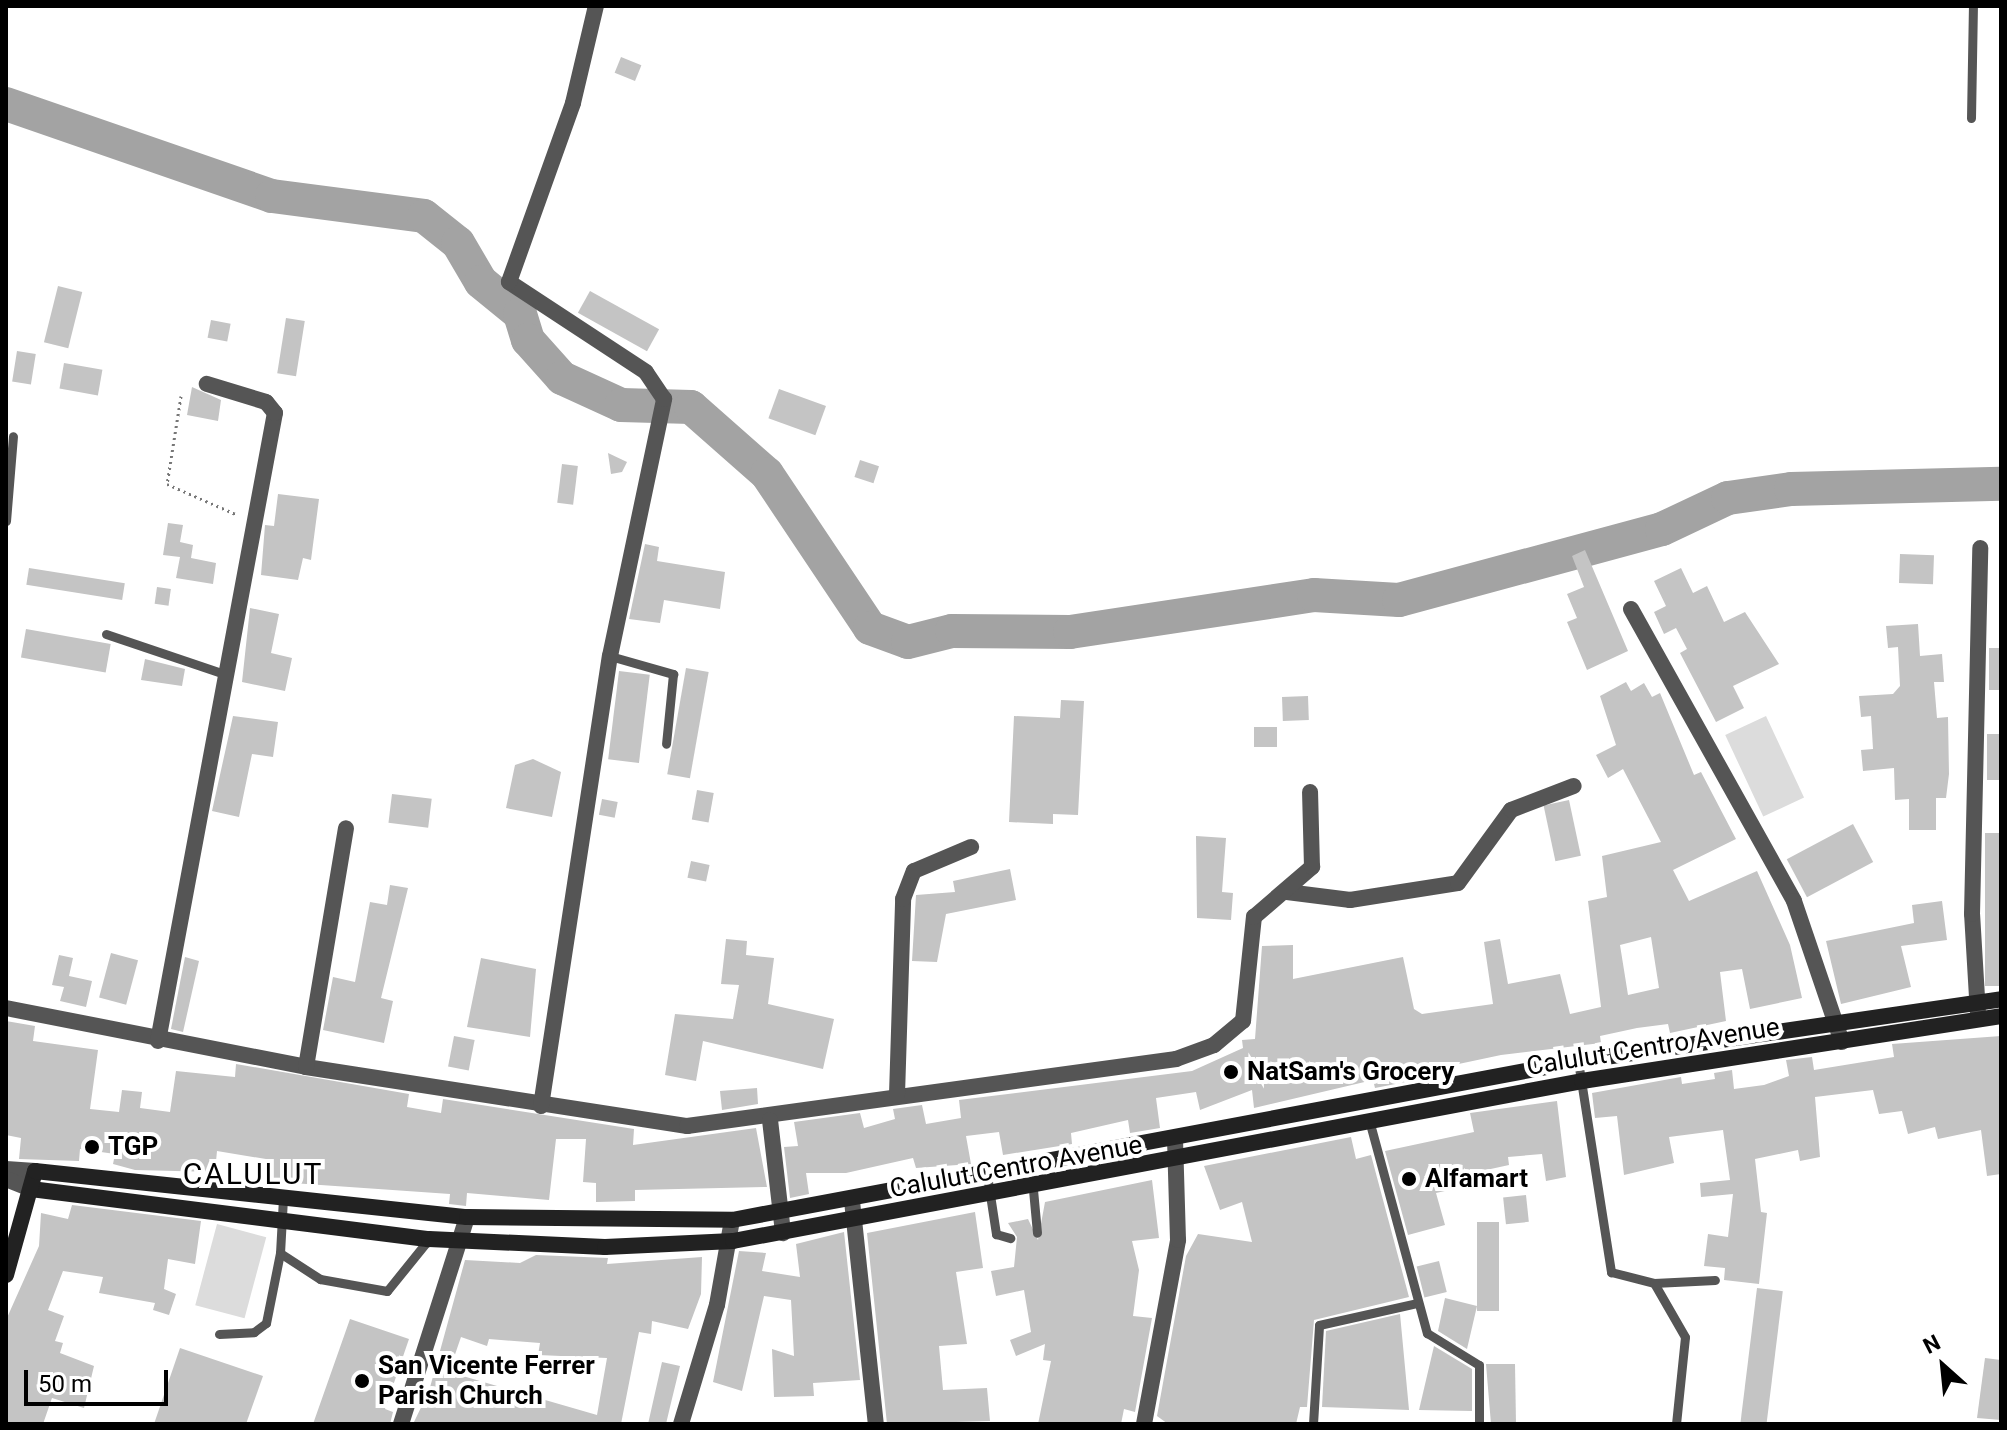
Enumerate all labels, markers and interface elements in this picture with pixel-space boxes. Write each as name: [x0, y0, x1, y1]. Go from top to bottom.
street label: Calulut Centro Avenue: [1524, 1012, 1782, 1082]
place label: NatSam's Grocery: [1247, 1056, 1454, 1088]
marker: NatSam's Grocery: [1222, 1063, 1240, 1081]
street label: Calulut Centro Avenue: [887, 1129, 1145, 1205]
place label: TGP: [108, 1131, 158, 1163]
marker: TGP: [83, 1138, 101, 1156]
district label: CALULUT: [183, 1156, 323, 1192]
place label: Alfamart: [1425, 1163, 1528, 1195]
marker: Alfamart: [1400, 1170, 1418, 1188]
north arrow: [1903, 1326, 1983, 1406]
text: N: [1919, 1330, 1944, 1359]
place label: San Vicente Ferrer Parish Church: [378, 1350, 595, 1412]
scale bar: [28, 1354, 172, 1404]
text: 50 m: [38, 1370, 92, 1398]
marker: San Vicente Ferrer Parish Church: [353, 1372, 371, 1390]

